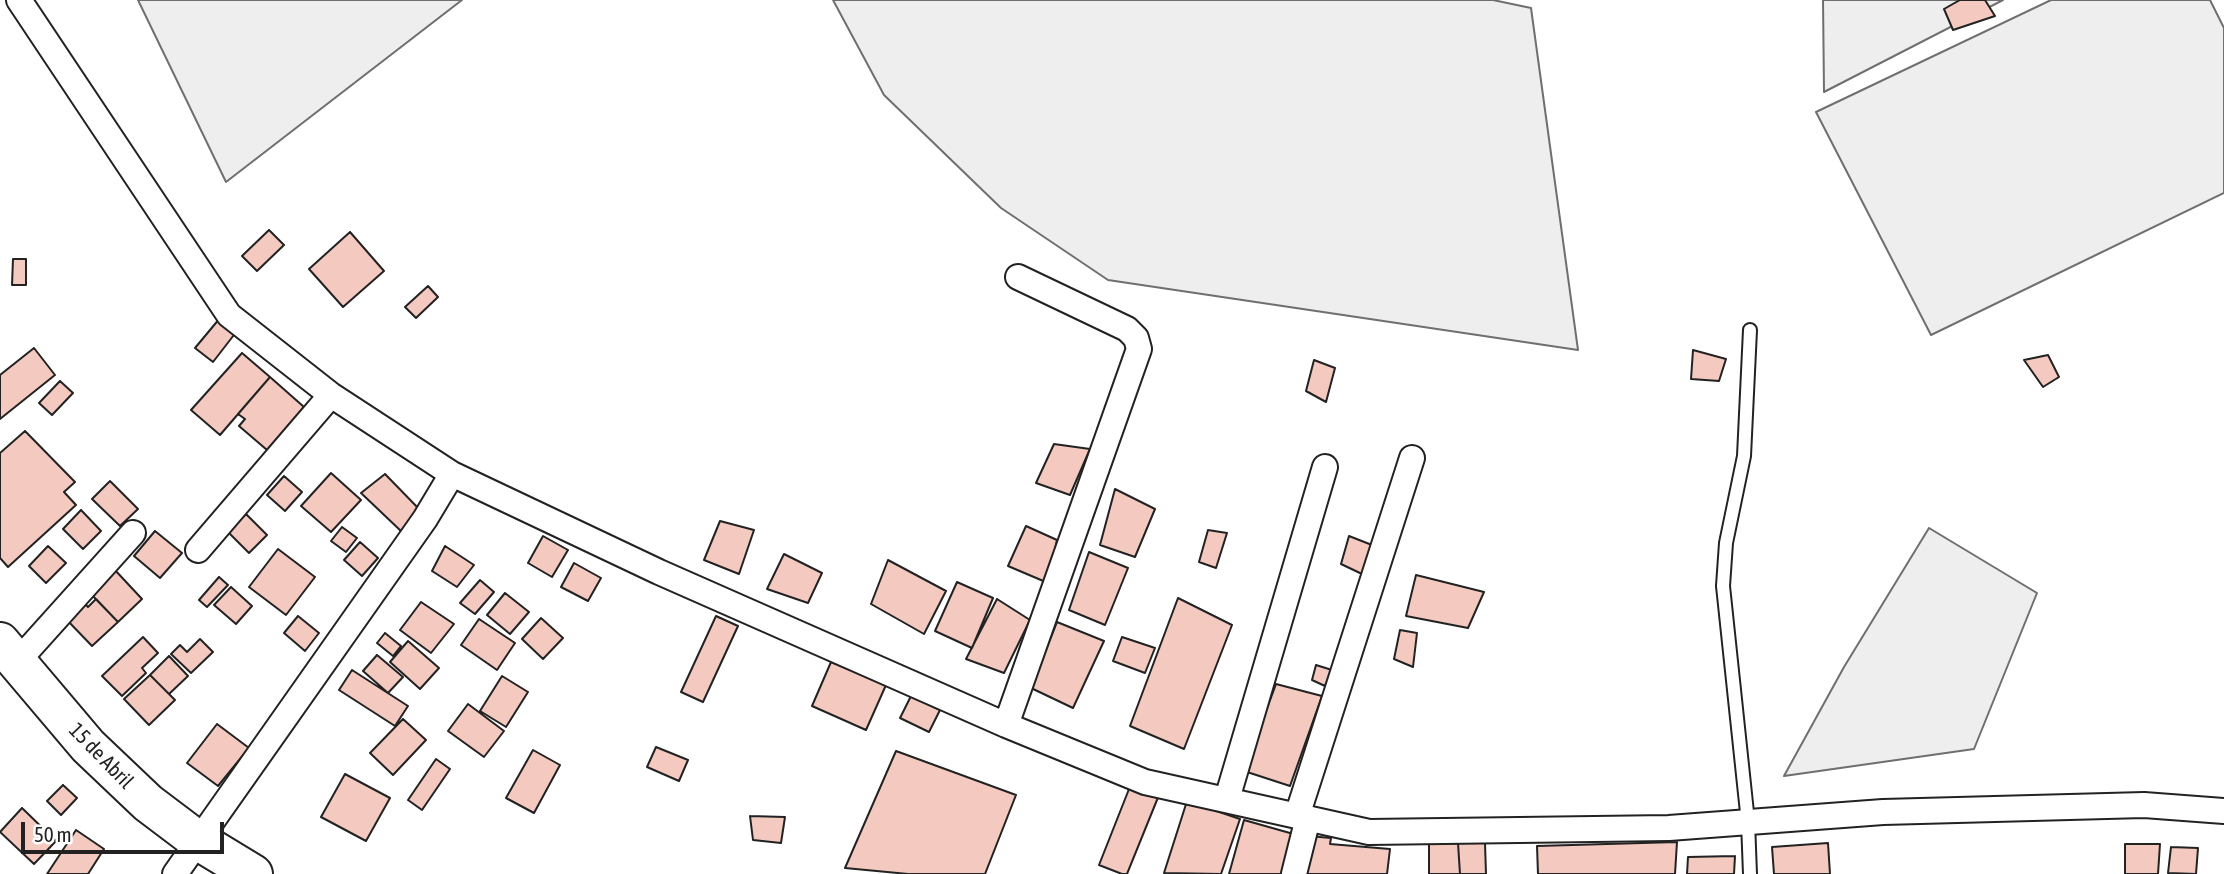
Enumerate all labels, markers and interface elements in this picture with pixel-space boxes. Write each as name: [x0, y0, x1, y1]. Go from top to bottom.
street label: 15 de Abril: [64, 718, 138, 794]
scale bar: [24, 808, 228, 852]
text: 50 m: [34, 822, 72, 846]

